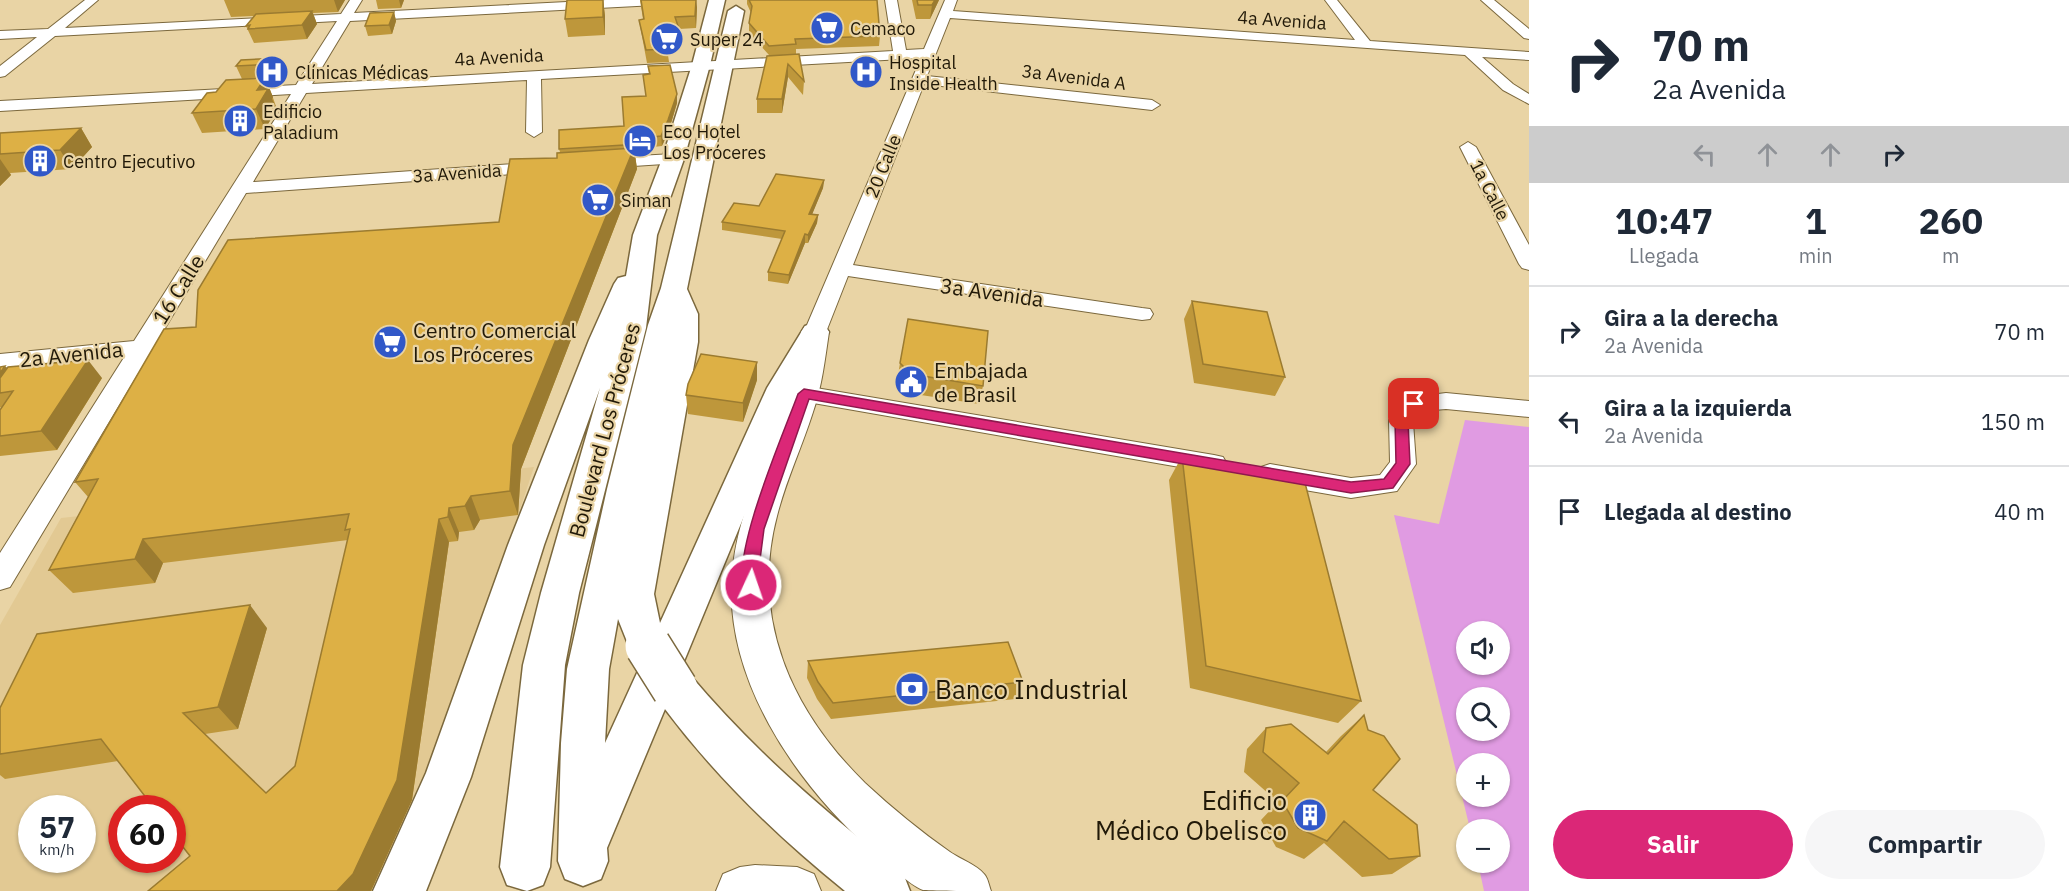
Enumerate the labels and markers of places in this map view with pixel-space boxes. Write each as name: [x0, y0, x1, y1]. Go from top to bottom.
supermarket icon: Cemaco: [809, 10, 845, 46]
place label: Cemaco: [850, 17, 915, 40]
supermarket icon: Super 24: [649, 21, 685, 57]
place label: Super 24: [690, 28, 764, 51]
place label: Hospital Inside Health: [889, 51, 998, 95]
hospital icon: Clínicas Médicas: [254, 54, 290, 90]
hospital icon: Hospital Inside Health: [848, 54, 884, 90]
place label: Clínicas Médicas: [295, 61, 429, 84]
place label: Edificio Paladium: [263, 100, 339, 144]
building icon: Edificio Paladium: [222, 103, 258, 139]
place label: Eco Hotel Los Próceres: [663, 120, 766, 164]
hotel icon: Eco Hotel Los Próceres: [622, 123, 658, 159]
building icon: Centro Ejecutivo: [22, 143, 58, 179]
place label: Centro Ejecutivo: [63, 150, 195, 173]
supermarket icon: Siman: [580, 182, 616, 218]
place label: Siman: [621, 189, 672, 212]
place label: Centro Comercial Los Próceres: [413, 316, 576, 368]
supermarket icon: Centro Comercial Los Próceres: [372, 324, 408, 360]
place label: Embajada de Brasil: [934, 356, 1028, 408]
public building icon: Embajada de Brasil: [893, 364, 929, 400]
pin: [1388, 378, 1439, 429]
bank icon: Banco Industrial: [894, 671, 930, 707]
place label: Banco Industrial: [935, 672, 1128, 706]
place label: Edificio Médico Obelisco: [1095, 783, 1287, 847]
building icon: Edificio Médico Obelisco: [1292, 797, 1328, 833]

